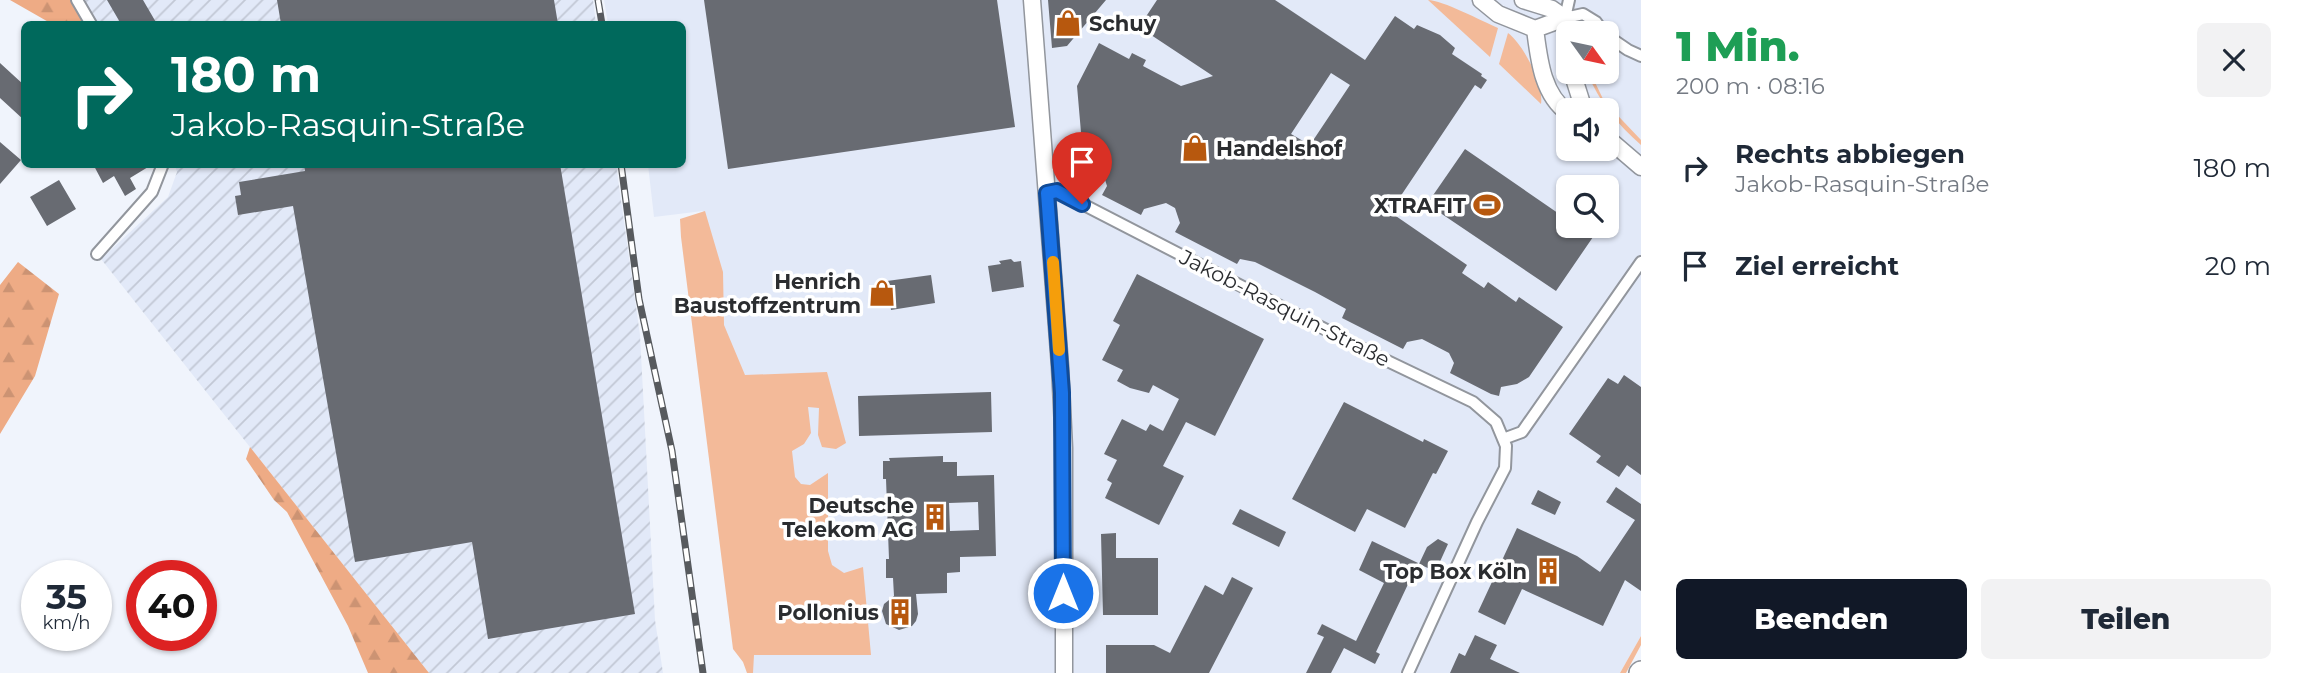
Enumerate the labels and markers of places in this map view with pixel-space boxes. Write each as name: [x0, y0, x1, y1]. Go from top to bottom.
shop icon: Schuy: [1053, 8, 1083, 38]
place label: Schuy: [1089, 11, 1157, 36]
pin: [1052, 132, 1112, 204]
shop icon: Handelshof: [1180, 133, 1210, 163]
place label: Handelshof: [1216, 136, 1343, 161]
sports icon: XTRAFIT: [1472, 190, 1502, 220]
place label: XTRAFIT: [1374, 193, 1466, 218]
place label: Henrich Baustoffzentrum: [674, 269, 861, 318]
shop icon: Henrich Baustoffzentrum: [867, 278, 897, 308]
place label: Deutsche Telekom AG: [782, 493, 914, 542]
building icon: Deutsche Telekom AG: [920, 502, 950, 532]
building icon: Top Box Köln: [1533, 556, 1563, 586]
place label: Top Box Köln: [1383, 559, 1527, 584]
building icon: Pollonius: [885, 597, 915, 627]
place label: Pollonius: [777, 600, 879, 625]

